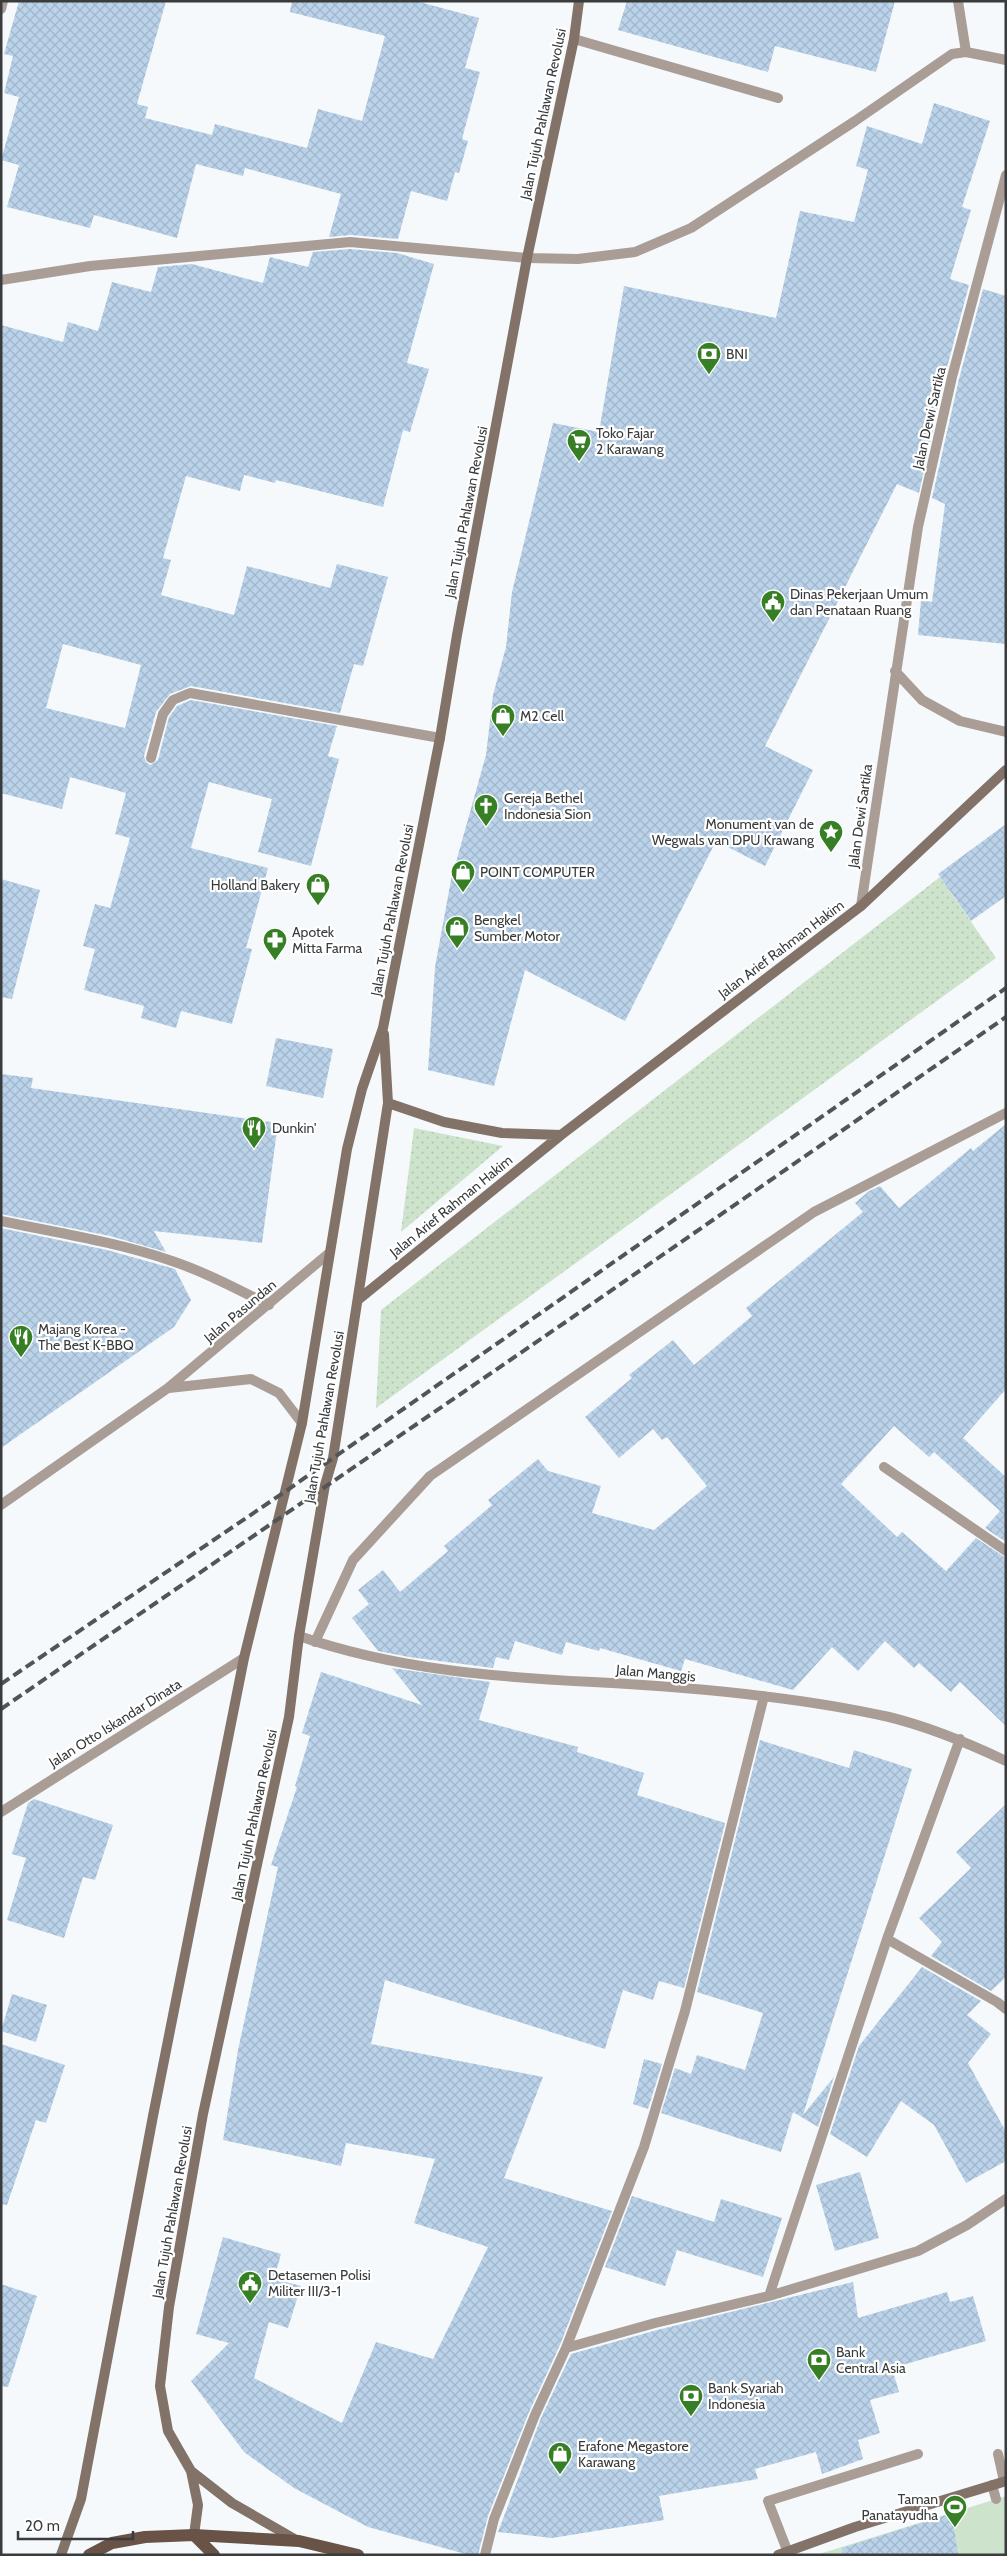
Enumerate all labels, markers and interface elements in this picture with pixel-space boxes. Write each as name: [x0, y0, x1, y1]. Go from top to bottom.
street label: Jalan Tujuh Pahlawan Revolusi: [516, 27, 570, 202]
bank icon: BNI: [696, 341, 722, 375]
place label: BNI: [726, 345, 748, 363]
street label: Jalan Dewi Sartika: [908, 365, 950, 472]
place label: Toko Fajar 2 Karawang: [596, 424, 665, 458]
street label: Jalan Tujuh Pahlawan Revolusi: [440, 425, 492, 600]
supermarket icon: Toko Fajar 2 Karawang: [566, 428, 592, 462]
place label: Dinas Pekerjaan Umum dan Penataan Ruang: [790, 585, 928, 619]
public building icon: Dinas Pekerjaan Umum dan Penataan Ruang: [760, 589, 786, 623]
shop icon: M2 Cell: [490, 703, 516, 737]
place label: M2 Cell: [520, 707, 565, 725]
street label: Jalan Dewi Sartika: [844, 763, 876, 870]
place label: Gereja Bethel Indonesia Sion: [504, 789, 591, 823]
church icon: Gereja Bethel Indonesia Sion: [473, 793, 499, 827]
place label: Monument van de Wegwals van DPU Krawang: [652, 815, 815, 849]
place icon: Monument van de Wegwals van DPU Krawang: [818, 819, 844, 853]
street label: Jalan Tujuh Pahlawan Revolusi: [366, 823, 418, 998]
shop icon: POINT COMPUTER: [450, 859, 476, 893]
place label: POINT COMPUTER: [480, 863, 596, 881]
shop icon: Holland Bakery: [305, 872, 331, 906]
place label: Holland Bakery: [211, 876, 300, 894]
street label: Jalan Arief Rahman Hakim: [714, 896, 847, 1003]
place label: Bengkel Sumber Motor: [474, 911, 560, 945]
shop icon: Bengkel Sumber Motor: [444, 915, 470, 949]
place label: Apotek Mitta Farma: [292, 923, 362, 957]
pharmacy icon: Apotek Mitta Farma: [262, 927, 288, 961]
restaurant icon: Dunkin': [241, 1115, 267, 1149]
place label: Dunkin': [272, 1119, 316, 1137]
street label: Jalan Arief Rahman Hakim: [385, 1151, 516, 1262]
street label: Jalan Pasundan: [199, 1275, 280, 1347]
place label: Majang Korea - The Best K-BBQ: [38, 1320, 134, 1354]
restaurant icon: Majang Korea - The Best K-BBQ: [8, 1324, 34, 1358]
street label: Jalan Tujuh Pahlawan Revolusi: [300, 1329, 348, 1506]
street label: Jalan Manggis: [614, 1660, 697, 1685]
street label: Jalan Otto Iskandar Dinata: [44, 1675, 185, 1772]
street label: Jalan Tujuh Pahlawan Revolusi: [227, 1728, 281, 1903]
street label: Jalan Tujuh Pahlawan Revolusi: [148, 2124, 196, 2301]
place label: Detasemen Polisi Militer III/3-1: [268, 2266, 371, 2300]
public building icon: Detasemen Polisi Militer III/3-1: [237, 2270, 263, 2304]
place label: Bank Central Asia: [836, 2343, 906, 2377]
bank icon: Bank Central Asia: [806, 2347, 832, 2381]
place label: Bank Syariah Indonesia: [708, 2379, 784, 2413]
bank icon: Bank Syariah Indonesia: [678, 2383, 704, 2417]
place label: Erafone Megastore Karawang: [578, 2437, 689, 2471]
shop icon: Erafone Megastore Karawang: [547, 2441, 573, 2475]
place label: Taman Panatayudha: [861, 2490, 938, 2524]
sports icon: Taman Panatayudha: [942, 2494, 968, 2528]
scale bar: [18, 2508, 132, 2540]
text: 20 m: [25, 2517, 60, 2535]

